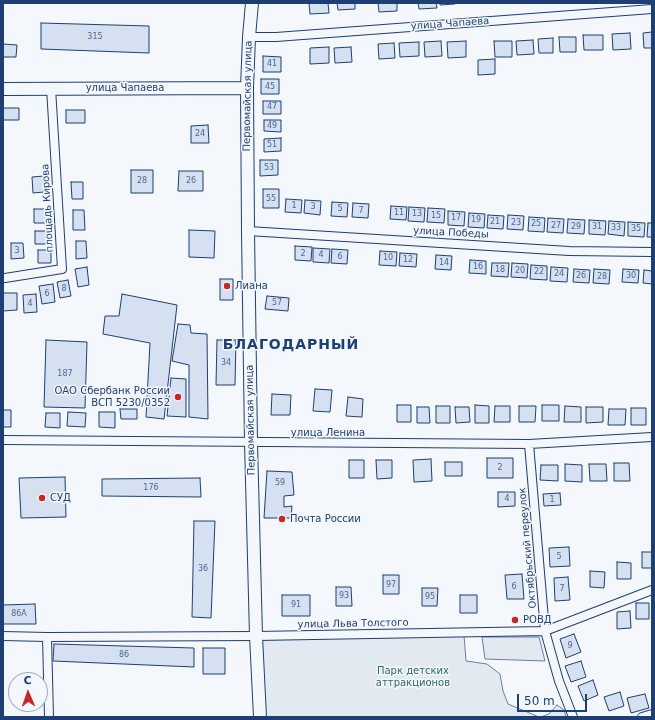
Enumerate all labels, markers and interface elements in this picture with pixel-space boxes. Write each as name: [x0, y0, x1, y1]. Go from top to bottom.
street label: улица Чапаева: [410, 15, 490, 33]
house number: 315: [87, 32, 103, 42]
street label: Первомайская улица: [241, 41, 255, 151]
house number: 41: [267, 59, 277, 69]
street label: улица Чапаева: [86, 82, 164, 94]
house number: 45: [265, 82, 275, 92]
house number: 47: [267, 102, 277, 112]
house number: 49: [267, 121, 277, 131]
house number: 24: [195, 129, 205, 139]
house number: 51: [267, 140, 277, 150]
street label: площадь Кирова: [40, 163, 56, 253]
house number: 53: [264, 163, 274, 173]
house number: 28: [137, 176, 147, 186]
house number: 26: [186, 176, 196, 186]
house number: 55: [266, 194, 276, 204]
house number: 1: [291, 201, 297, 211]
house number: 3: [310, 202, 316, 212]
house number: 5: [337, 204, 343, 214]
house number: 7: [358, 206, 364, 216]
house number: 11: [394, 208, 404, 218]
house number: 13: [412, 209, 422, 219]
house number: 15: [431, 211, 441, 221]
house number: 17: [451, 213, 461, 223]
house number: 19: [471, 215, 481, 225]
house number: 21: [490, 217, 500, 227]
house number: 23: [511, 218, 521, 228]
house number: 25: [531, 219, 541, 229]
house number: 27: [551, 221, 561, 231]
house number: 29: [571, 222, 581, 232]
house number: 31: [592, 222, 602, 232]
house number: 33: [611, 223, 621, 233]
house number: 35: [631, 224, 641, 234]
street label: улица Победы: [413, 225, 489, 241]
house number: 3: [14, 246, 20, 256]
house number: 2: [300, 249, 306, 259]
house number: 4: [318, 250, 324, 260]
house number: 6: [337, 252, 343, 262]
house number: 10: [383, 253, 393, 263]
house number: 12: [403, 255, 413, 265]
house number: 14: [439, 258, 449, 268]
house number: 16: [473, 262, 483, 272]
house number: 18: [495, 265, 505, 275]
house number: 20: [515, 266, 525, 276]
house number: 22: [534, 267, 544, 277]
house number: 24: [554, 269, 564, 279]
house number: 26: [576, 271, 586, 281]
house number: 30: [626, 271, 636, 281]
house number: 28: [597, 272, 607, 282]
place label: Лиана: [235, 280, 268, 292]
marker: Лиана: [222, 281, 232, 291]
house number: 8: [61, 284, 67, 294]
house number: 6: [44, 289, 50, 299]
house number: 57: [272, 298, 282, 308]
house number: 4: [27, 299, 33, 309]
district label: БЛАГОДАРНЫЙ: [223, 337, 359, 353]
house number: 34: [221, 358, 231, 368]
street label: Первомайская улица: [244, 365, 258, 475]
house number: 187: [57, 369, 73, 379]
place label: ОАО Сбербанк России ВСП 5230/0352: [54, 385, 170, 408]
marker: ОАО Сбербанк России ВСП 5230/0352: [173, 392, 183, 402]
street label: улица Ленина: [291, 427, 365, 439]
house number: 2: [497, 463, 503, 473]
house number: 59: [275, 478, 285, 488]
house number: 176: [143, 483, 159, 493]
street label: Октябрьский переулок: [517, 487, 539, 609]
place label: СУД: [50, 492, 71, 504]
marker: СУД: [37, 493, 47, 503]
house number: 4: [504, 494, 510, 504]
house number: 1: [549, 495, 555, 505]
place label: Почта России: [290, 513, 361, 525]
marker: Почта России: [277, 514, 287, 524]
house number: 5: [556, 552, 562, 562]
house number: 36: [198, 564, 208, 574]
house number: 97: [386, 580, 396, 590]
house number: 6: [511, 582, 517, 592]
house number: 7: [559, 584, 565, 594]
house number: 93: [339, 591, 349, 601]
house number: 95: [425, 592, 435, 602]
house number: 91: [291, 600, 301, 610]
house number: 86А: [11, 609, 27, 619]
place label: РОВД: [523, 614, 552, 626]
marker: РОВД: [510, 615, 520, 625]
street label: улица Льва Толстого: [297, 617, 409, 631]
house number: 9: [567, 641, 573, 651]
house number: 86: [119, 650, 129, 660]
park label: Парк детских аттракционов: [376, 665, 450, 688]
north arrow: [8, 672, 48, 712]
text: С: [23, 674, 32, 687]
scale bar: [519, 686, 589, 712]
text: 50 m: [524, 694, 555, 708]

